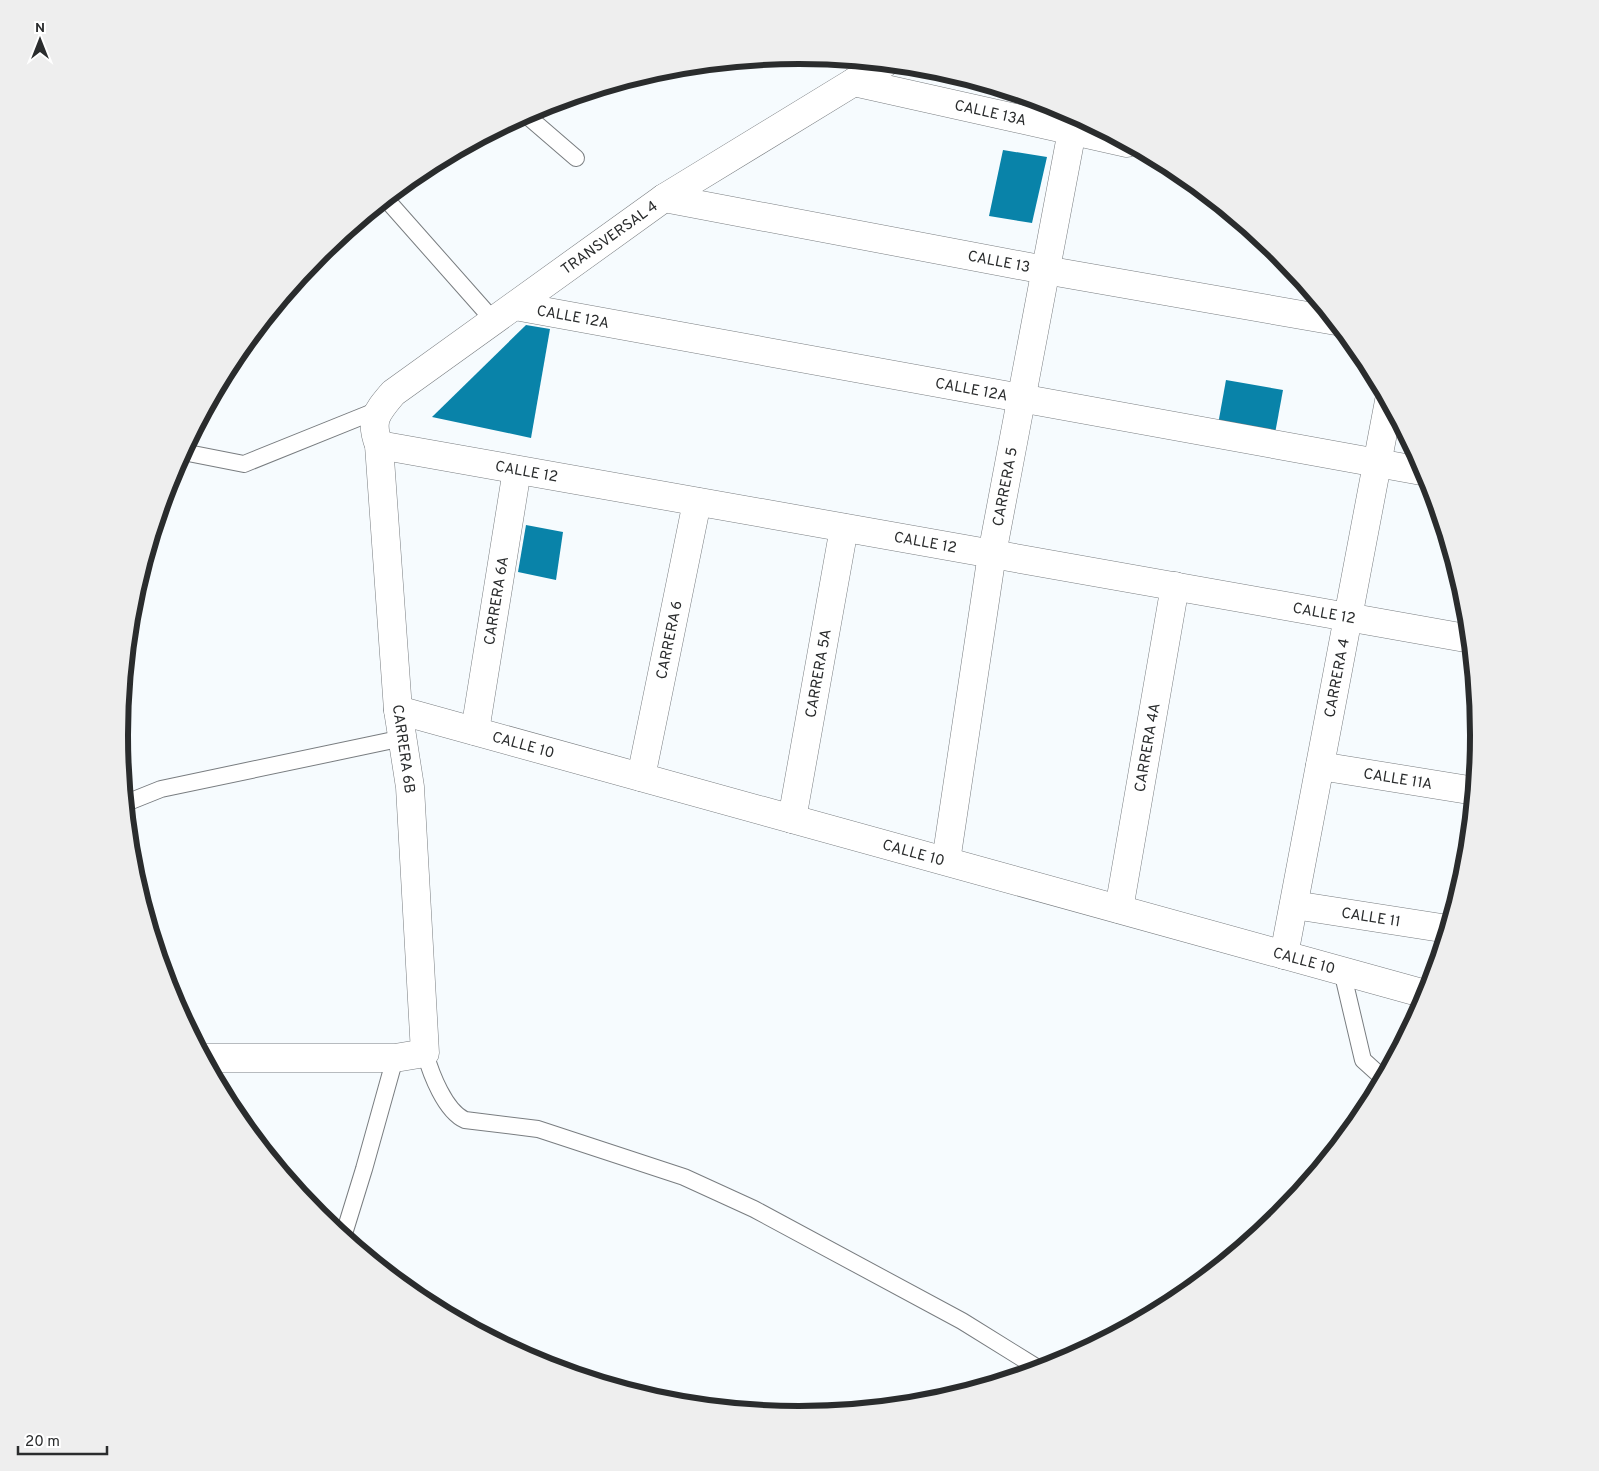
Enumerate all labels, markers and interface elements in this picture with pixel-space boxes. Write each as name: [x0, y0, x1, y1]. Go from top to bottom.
north arrow: [15, 15, 65, 65]
text: N: [35, 20, 45, 37]
street label: CALLE 13A: [952, 97, 1028, 131]
street label: TRANSVERSAL 4: [558, 197, 662, 280]
street label: CALLE 13: [966, 248, 1032, 278]
street label: CALLE 12A: [535, 302, 611, 334]
street label: CALLE 12A: [933, 375, 1009, 407]
street label: CARRERA 5: [989, 446, 1023, 528]
street label: CALLE 12: [494, 458, 559, 488]
street label: CALLE 12: [892, 529, 958, 558]
street label: CARRERA 6A: [481, 555, 514, 647]
street label: CARRERA 6: [653, 599, 688, 681]
street label: CALLE 12: [1291, 599, 1357, 629]
street label: CARRERA 5A: [802, 628, 837, 720]
street label: CARRERA 4: [1321, 637, 1355, 719]
street label: CARRERA 4A: [1131, 702, 1166, 794]
street label: CARRERA 6B: [387, 704, 418, 795]
street label: CALLE 10: [490, 728, 556, 764]
street label: CALLE 11A: [1362, 765, 1434, 795]
street label: CALLE 10: [880, 836, 947, 872]
street label: CALLE 11: [1340, 904, 1402, 932]
street label: CALLE 10: [1270, 944, 1337, 980]
scale bar: [18, 1424, 106, 1456]
text: 20 m: [25, 1433, 60, 1452]

